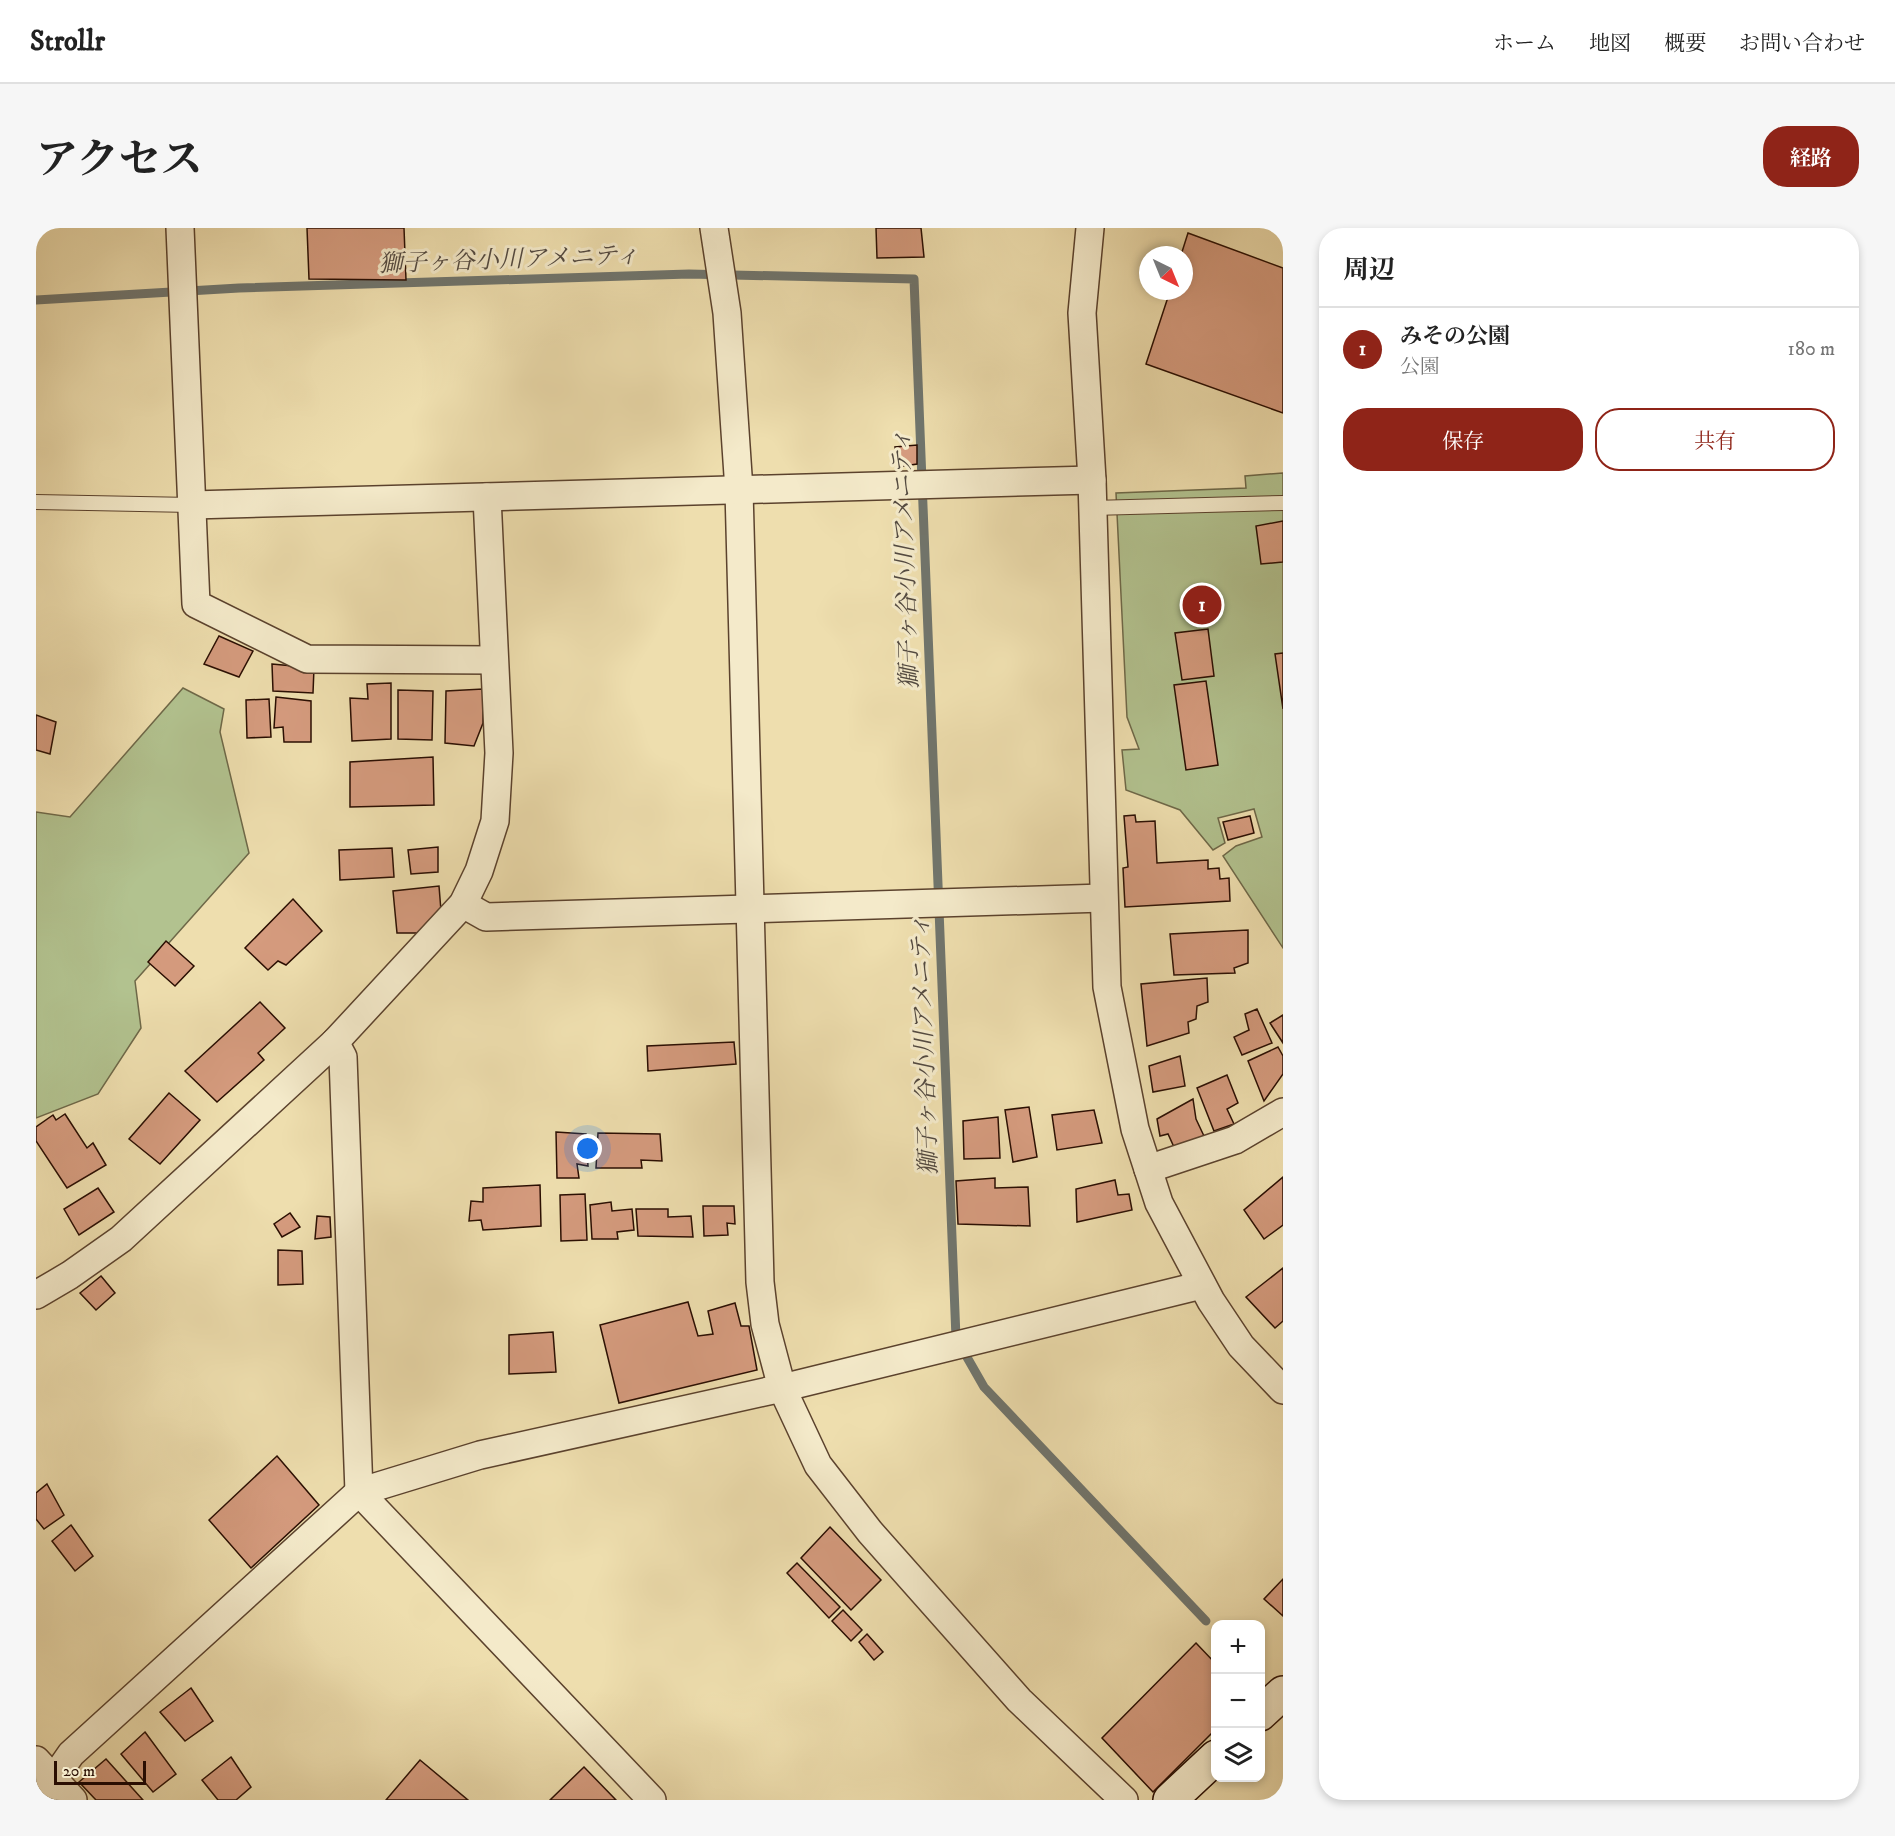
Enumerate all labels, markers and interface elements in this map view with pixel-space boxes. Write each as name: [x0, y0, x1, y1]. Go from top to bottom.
text: Strollr: [30, 24, 105, 59]
text: ホーム: [1493, 31, 1556, 57]
text: 地図: [1589, 31, 1631, 57]
text: 概要: [1664, 31, 1706, 57]
text: お問い合わせ: [1739, 31, 1865, 57]
button: 経路: [1763, 126, 1859, 187]
text: アクセス: [36, 135, 203, 187]
water label: 獅子ヶ谷小川アメニティ: [378, 240, 640, 280]
north arrow: [1139, 246, 1193, 300]
text: 周辺: [1343, 254, 1395, 287]
text: みその公園: [1400, 323, 1510, 350]
text: 1: [1359, 337, 1366, 362]
text: 180 m: [1788, 337, 1835, 362]
text: 公園: [1400, 355, 1440, 380]
button: 保存: [1343, 408, 1583, 471]
button: 共有: [1595, 408, 1835, 471]
water label: 獅子ヶ谷小川アメニティ: [886, 428, 926, 690]
pin: 1: [1182, 582, 1222, 628]
water label: 獅子ヶ谷小川アメニティ: [905, 914, 945, 1176]
your location: [573, 1134, 602, 1163]
map controls: [1211, 1620, 1265, 1782]
button: +: [1211, 1620, 1265, 1674]
button: −: [1211, 1674, 1265, 1728]
button: layers: [1211, 1728, 1265, 1782]
scale bar: [54, 1758, 146, 1786]
text: 20 m: [63, 1761, 95, 1781]

